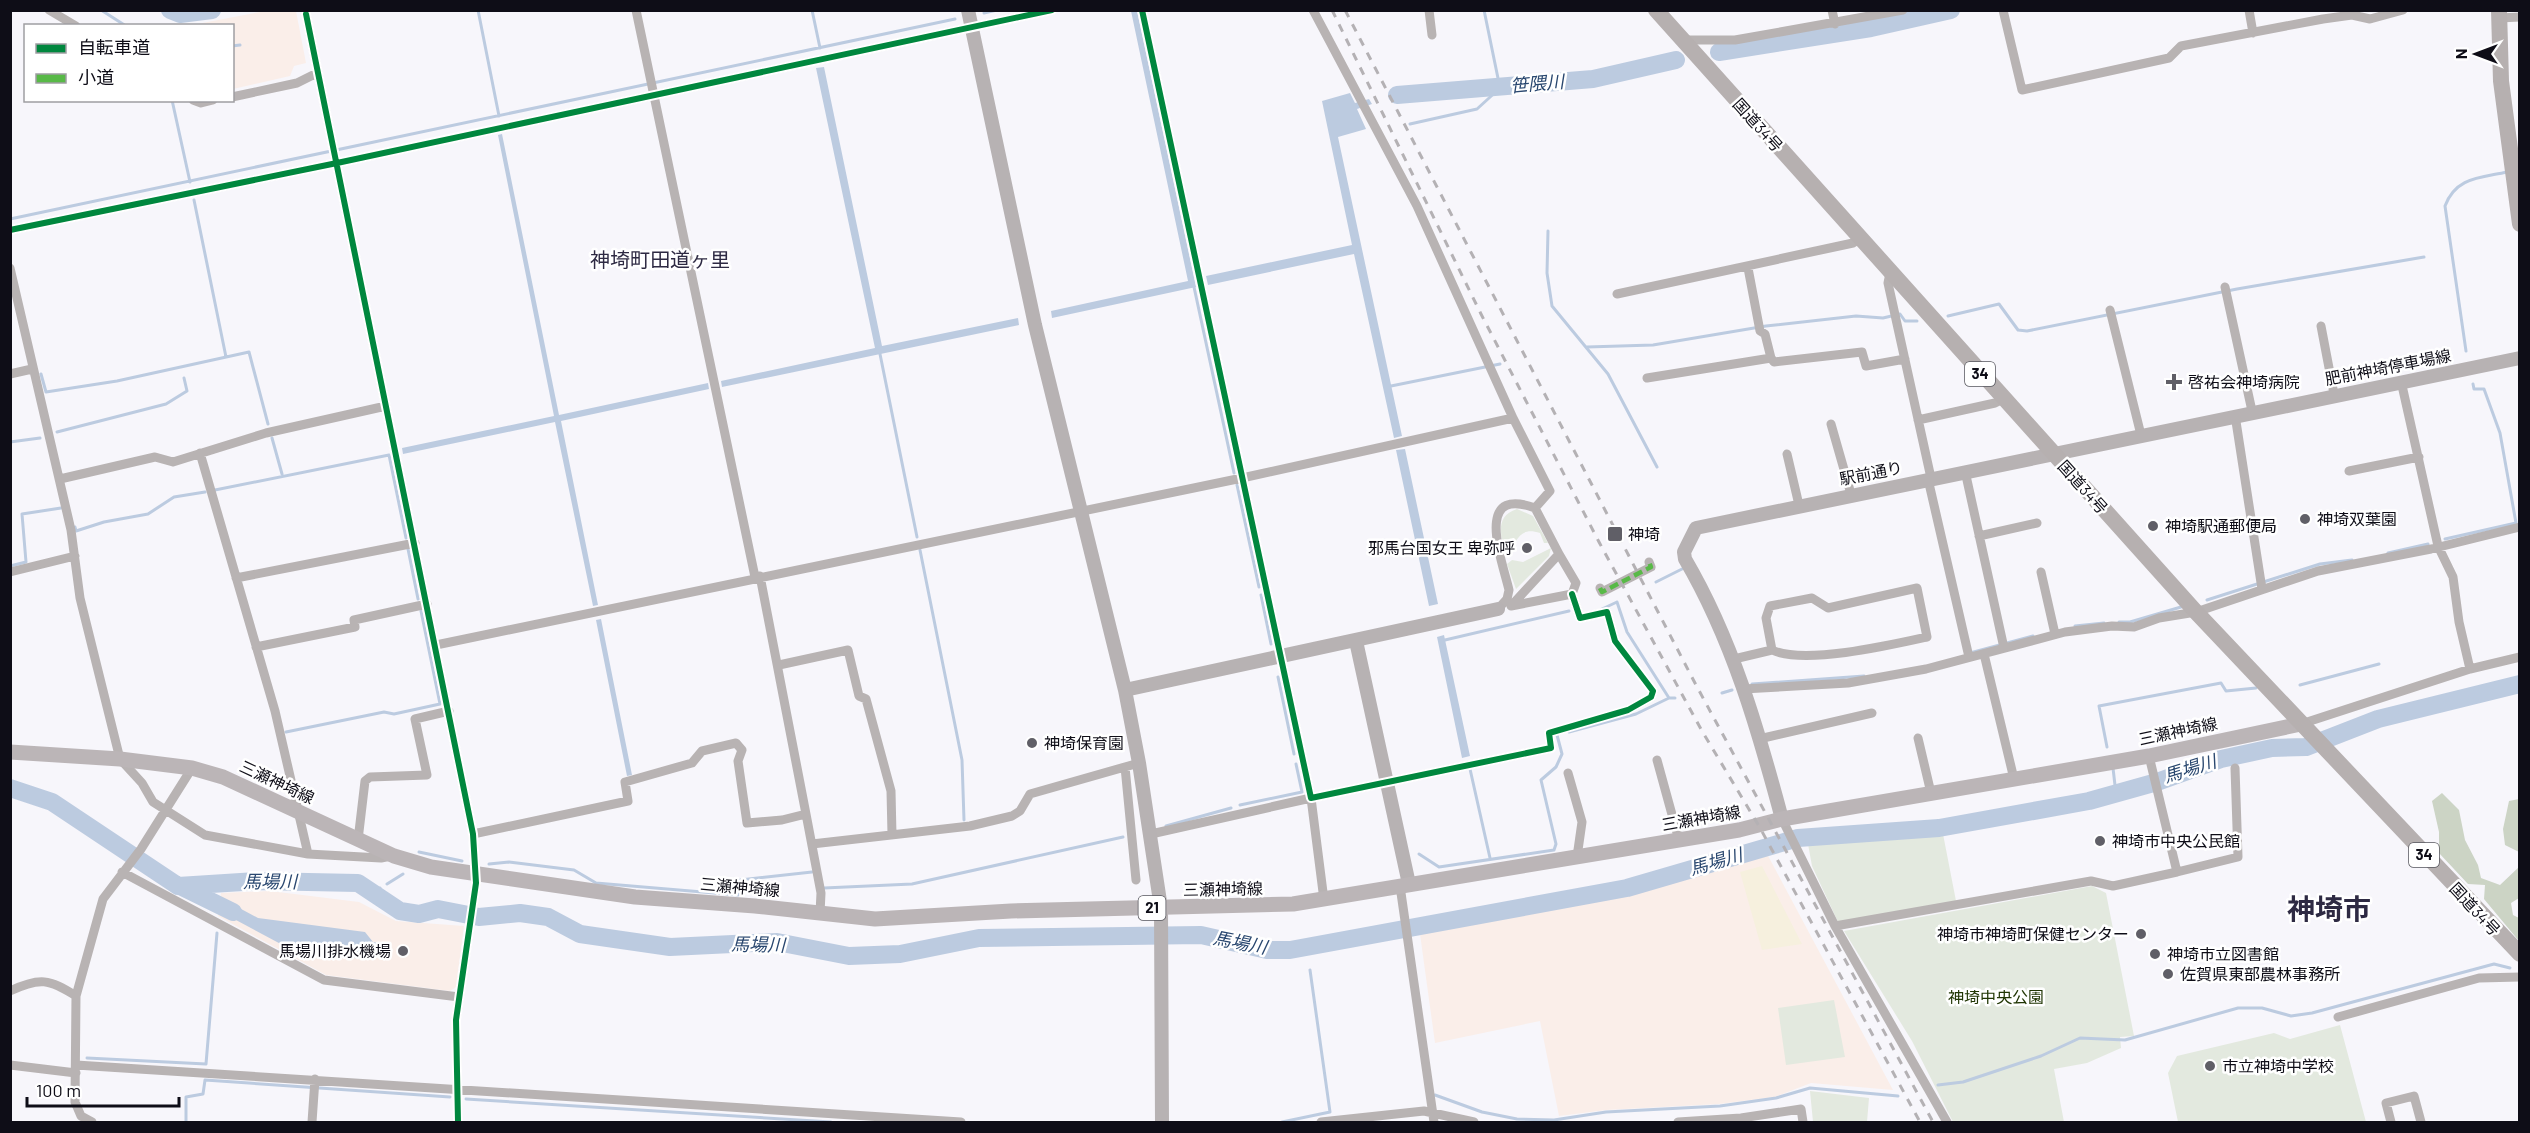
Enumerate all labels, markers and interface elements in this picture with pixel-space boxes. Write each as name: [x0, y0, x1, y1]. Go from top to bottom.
legend: [24, 24, 234, 102]
north arrow: [2446, 24, 2506, 84]
text: 自転車道: [78, 36, 150, 58]
text: N: [2451, 49, 2470, 59]
text: 小道: [78, 66, 114, 88]
water label: 笹隈川: [1509, 70, 1567, 96]
street label: 国道34号: [1730, 94, 1787, 155]
district label: 神埼町田道ヶ里: [590, 247, 730, 271]
street label: 肥前神埼停車場線: [2323, 345, 2453, 388]
road number: 34: [1965, 362, 1995, 386]
place label: 啓祐会神埼病院: [2188, 372, 2300, 391]
marker: 啓祐会神埼病院: [2165, 373, 2183, 391]
street label: 国道34号: [2055, 456, 2112, 517]
street label: 駅前通り: [1838, 457, 1904, 488]
place label: 神埼双葉園: [2317, 509, 2397, 528]
marker: 神埼双葉園: [2298, 512, 2312, 526]
place label: 神埼駅通郵便局: [2165, 516, 2277, 535]
marker: 神埼駅通郵便局: [2146, 519, 2160, 533]
place label: 神埼: [1628, 524, 1660, 543]
marker: 神埼: [1606, 525, 1624, 543]
place label: 邪馬台国女王 卑弥呼: [1368, 538, 1515, 557]
marker: 邪馬台国女王 卑弥呼: [1520, 541, 1534, 555]
street label: 三瀬神埼線: [2137, 713, 2219, 748]
place label: 神埼保育園: [1044, 733, 1124, 752]
marker: 神埼保育園: [1025, 736, 1039, 750]
water label: 馬場川: [2161, 749, 2221, 786]
street label: 三瀬神埼線: [237, 756, 317, 807]
street label: 三瀬神埼線: [1660, 801, 1742, 834]
place label: 神埼市中央公民館: [2112, 831, 2240, 850]
marker: 神埼市中央公民館: [2093, 834, 2107, 848]
water label: 馬場川: [1687, 842, 1747, 879]
road number: 34: [2409, 843, 2439, 867]
water label: 馬場川: [243, 870, 299, 892]
street label: 三瀬神埼線: [699, 874, 781, 899]
street label: 三瀬神埼線: [1183, 878, 1263, 899]
street label: 国道34号: [2446, 878, 2504, 939]
district label: 神埼市: [2287, 891, 2371, 925]
road number: 21: [1138, 896, 1166, 920]
place label: 神埼市神埼町保健センター: [1937, 924, 2129, 943]
water label: 馬場川: [1212, 926, 1271, 958]
marker: 神埼市神埼町保健センター: [2134, 927, 2148, 941]
water label: 馬場川: [731, 933, 787, 956]
place label: 馬場川排水機場: [279, 941, 391, 960]
marker: 馬場川排水機場: [396, 944, 410, 958]
place label: 神埼市立図書館: [2167, 944, 2279, 963]
marker: 神埼市立図書館: [2148, 947, 2162, 961]
place label: 佐賀県東部農林事務所: [2180, 964, 2340, 983]
marker: 佐賀県東部農林事務所: [2161, 967, 2175, 981]
park label: 神埼中央公園: [1948, 987, 2044, 1006]
place label: 市立神埼中学校: [2222, 1056, 2334, 1075]
marker: 市立神埼中学校: [2203, 1059, 2217, 1073]
scale bar: [27, 1070, 178, 1108]
text: 100 m: [36, 1079, 81, 1101]

